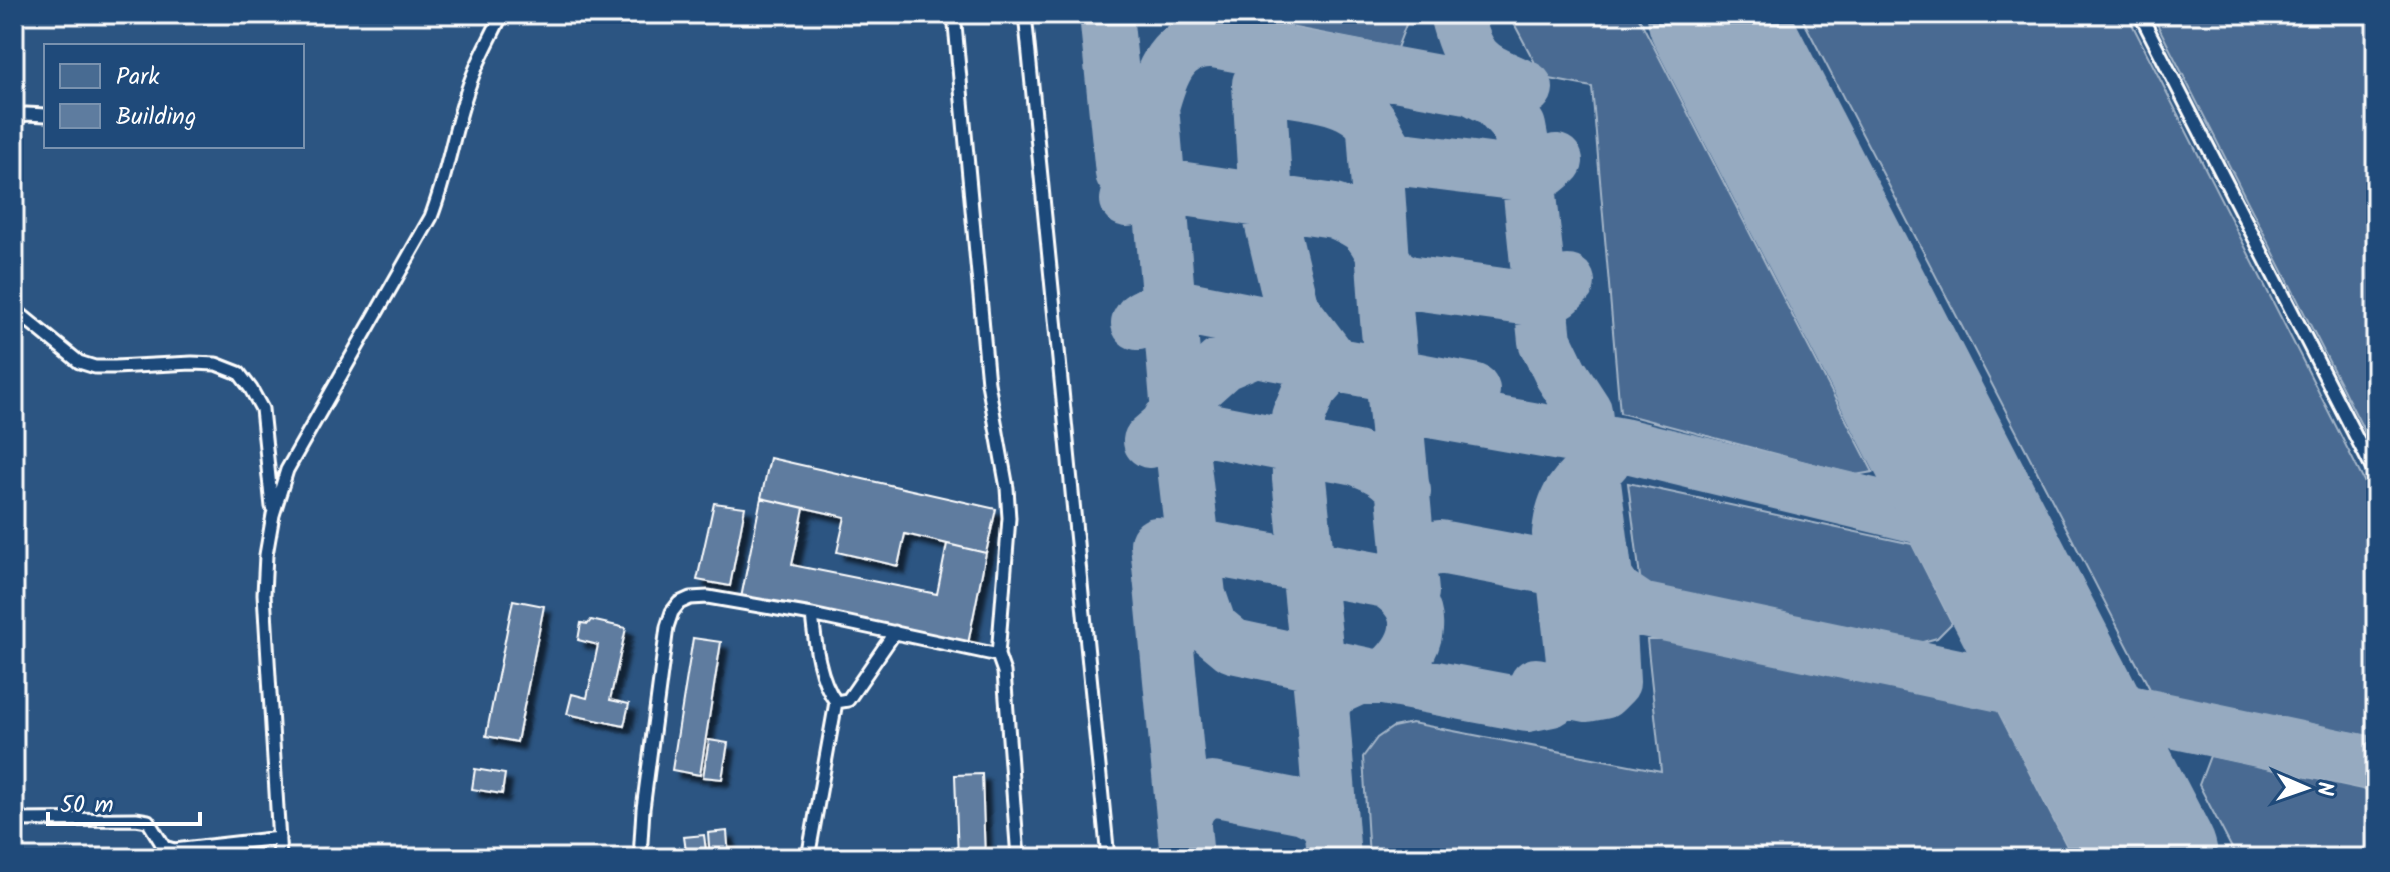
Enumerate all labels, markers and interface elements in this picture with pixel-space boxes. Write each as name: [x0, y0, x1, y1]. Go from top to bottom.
legend: [44, 44, 304, 148]
text: Park: [116, 58, 160, 97]
text: Building: [116, 98, 196, 137]
north arrow: [2266, 748, 2346, 828]
scale bar: [48, 776, 200, 826]
text: N: [2306, 781, 2341, 796]
text: 50 m: [60, 786, 114, 825]

